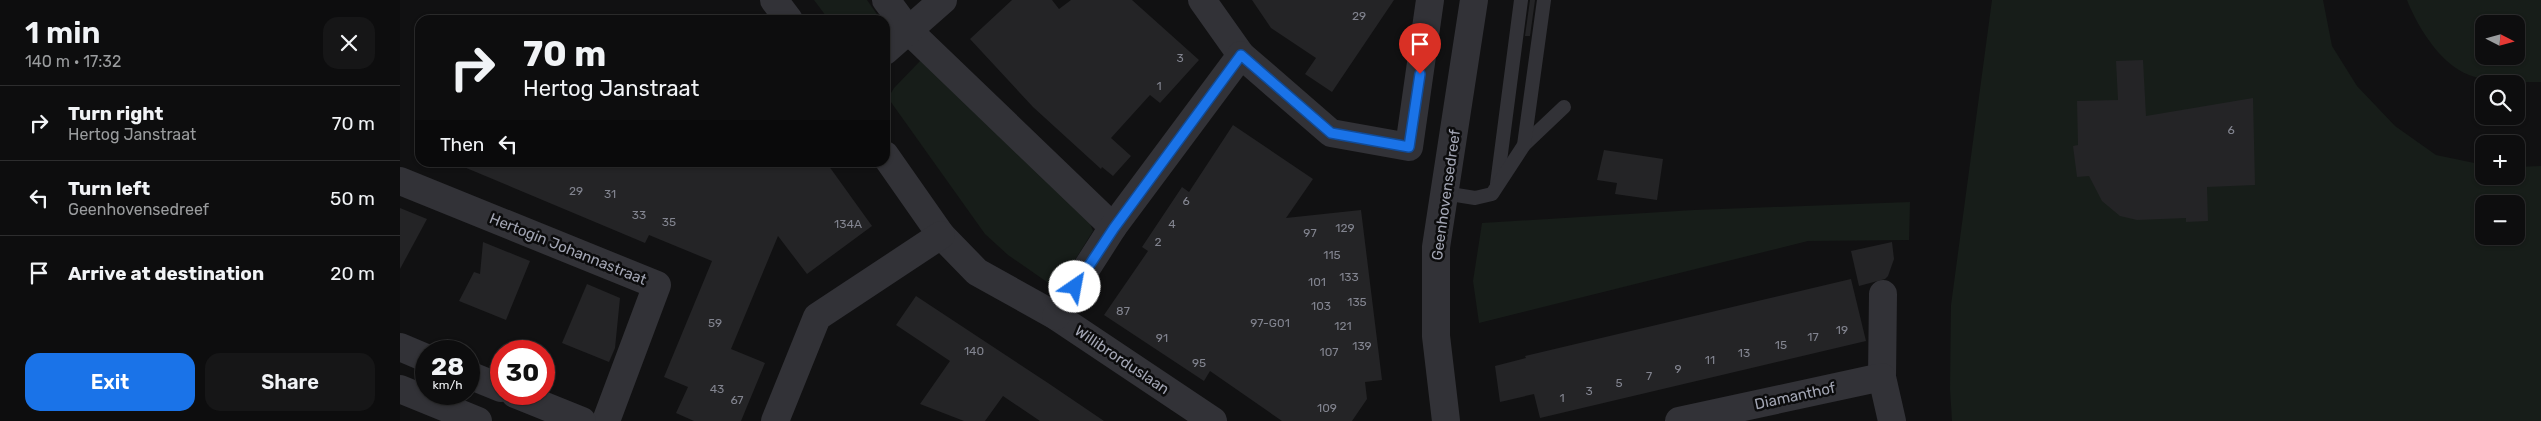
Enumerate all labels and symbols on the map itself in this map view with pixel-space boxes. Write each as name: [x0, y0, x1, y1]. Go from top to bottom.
house number: 29: [1352, 9, 1366, 23]
north arrow: [2475, 15, 2525, 65]
pin: [1399, 23, 1441, 74]
house number: 3: [1176, 51, 1184, 65]
house number: 1: [1156, 79, 1162, 93]
house number: 6: [2227, 123, 2235, 137]
street label: Geenhovensedreef: [1428, 128, 1464, 262]
house number: 29: [569, 184, 583, 198]
house number: 31: [604, 187, 616, 201]
house number: 6: [1182, 194, 1190, 208]
house number: 33: [632, 208, 646, 222]
street label: Hertogin Johannastraat: [487, 209, 649, 289]
house number: 35: [662, 215, 676, 229]
house number: 134A: [834, 217, 862, 231]
house number: 4: [1168, 217, 1176, 231]
house number: 129: [1335, 221, 1355, 235]
house number: 97: [1303, 226, 1317, 240]
house number: 2: [1154, 235, 1162, 249]
house number: 115: [1323, 248, 1341, 262]
position arrow: [1048, 260, 1100, 312]
house number: 133: [1339, 270, 1359, 284]
house number: 101: [1308, 275, 1326, 289]
house number: 135: [1347, 295, 1367, 309]
house number: 103: [1311, 299, 1331, 313]
house number: 87: [1116, 304, 1130, 318]
house number: 59: [708, 316, 722, 330]
house number: 97-G01: [1250, 316, 1290, 330]
house number: 121: [1334, 319, 1352, 333]
street label: Willibrorduslaan: [1071, 322, 1173, 398]
house number: 19: [1836, 323, 1848, 337]
house number: 17: [1807, 330, 1819, 344]
house number: 91: [1156, 331, 1168, 345]
house number: 15: [1775, 338, 1787, 352]
house number: 139: [1352, 339, 1372, 353]
speed limit sign: 30: [490, 340, 555, 405]
house number: 140: [964, 344, 984, 358]
house number: 107: [1320, 345, 1338, 359]
house number: 13: [1738, 346, 1750, 360]
house number: 11: [1705, 353, 1715, 367]
house number: 95: [1192, 356, 1206, 370]
house number: 9: [1674, 362, 1682, 376]
house number: 7: [1646, 369, 1652, 383]
house number: 5: [1615, 376, 1623, 390]
street label: Diamanthof: [1753, 379, 1837, 413]
house number: 43: [710, 382, 724, 396]
house number: 3: [1585, 384, 1593, 398]
house number: 1: [1559, 391, 1565, 405]
house number: 67: [730, 393, 744, 407]
house number: 109: [1317, 401, 1337, 415]

